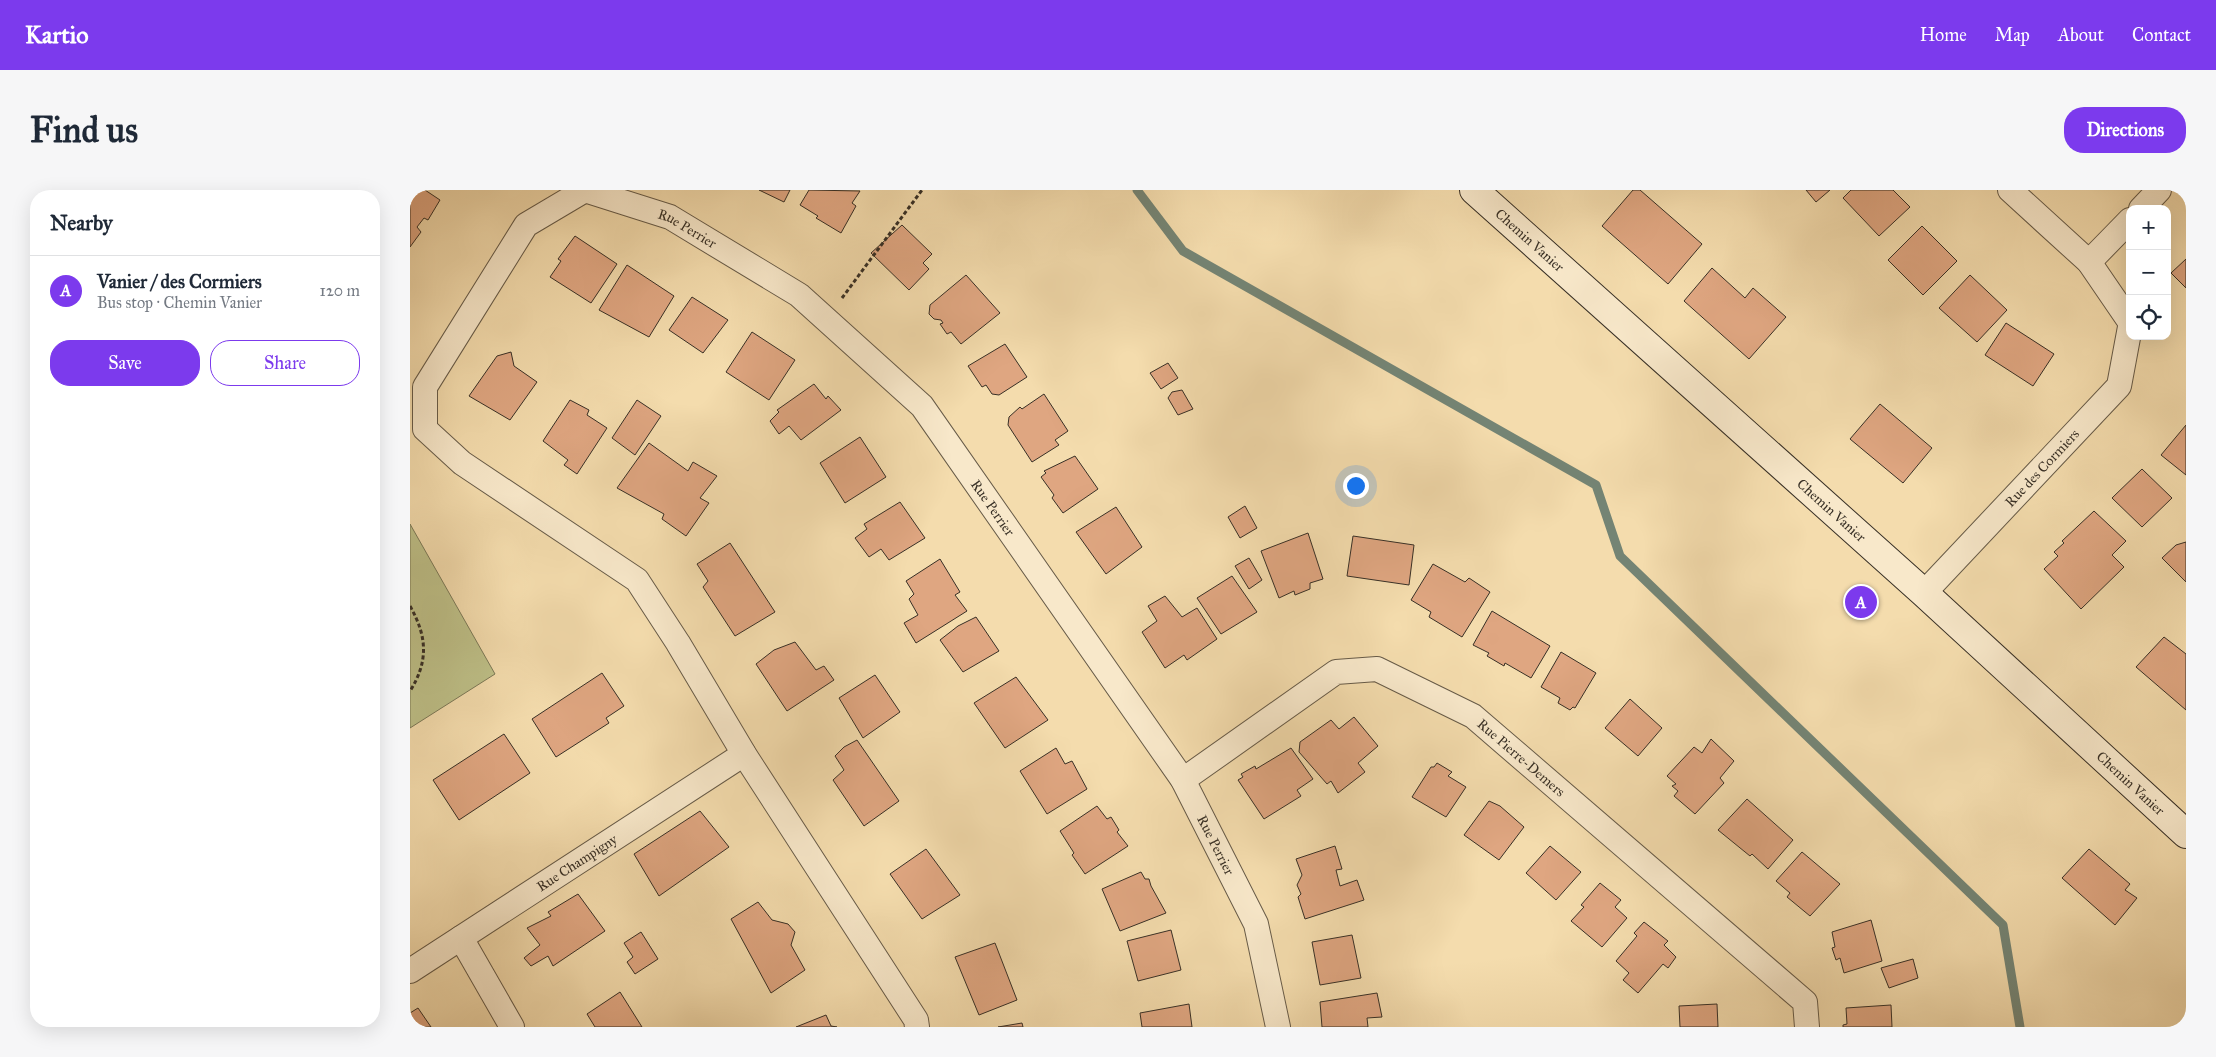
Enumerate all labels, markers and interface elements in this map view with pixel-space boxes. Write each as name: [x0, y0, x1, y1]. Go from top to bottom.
text: Kartio: [25, 20, 88, 50]
text: Home: [1920, 24, 1967, 46]
text: Map: [1995, 24, 2030, 46]
text: About: [2058, 24, 2104, 46]
text: Contact: [2132, 24, 2191, 46]
button: Directions: [2064, 107, 2186, 153]
text: Find us: [30, 109, 138, 152]
street label: Chemin Vanier: [1492, 205, 1568, 276]
map controls: [2126, 205, 2171, 340]
button: +: [2126, 205, 2171, 250]
street label: Rue Perrier: [656, 206, 720, 252]
text: Nearby: [50, 210, 113, 236]
button: −: [2126, 250, 2171, 295]
text: Vanier / des Cormiers: [97, 270, 262, 293]
text: A: [61, 281, 71, 300]
text: 120 m: [320, 281, 360, 300]
text: Bus stop · Chemin Vanier: [97, 293, 262, 312]
button: locate: [2126, 295, 2171, 340]
button: Save: [50, 340, 200, 386]
button: Share: [210, 340, 360, 386]
street label: Rue des Cormiers: [2002, 426, 2083, 511]
your location: [1343, 473, 1369, 499]
street label: Chemin Vanier: [1793, 475, 1870, 546]
street label: Rue Perrier: [967, 476, 1019, 540]
pin: A: [1845, 583, 1877, 621]
street label: Rue Pierre-Demers: [1474, 715, 1568, 800]
street label: Chemin Vanier: [2093, 748, 2169, 820]
street label: Rue Perrier: [1193, 812, 1238, 879]
street label: Rue Champigny: [534, 830, 621, 895]

